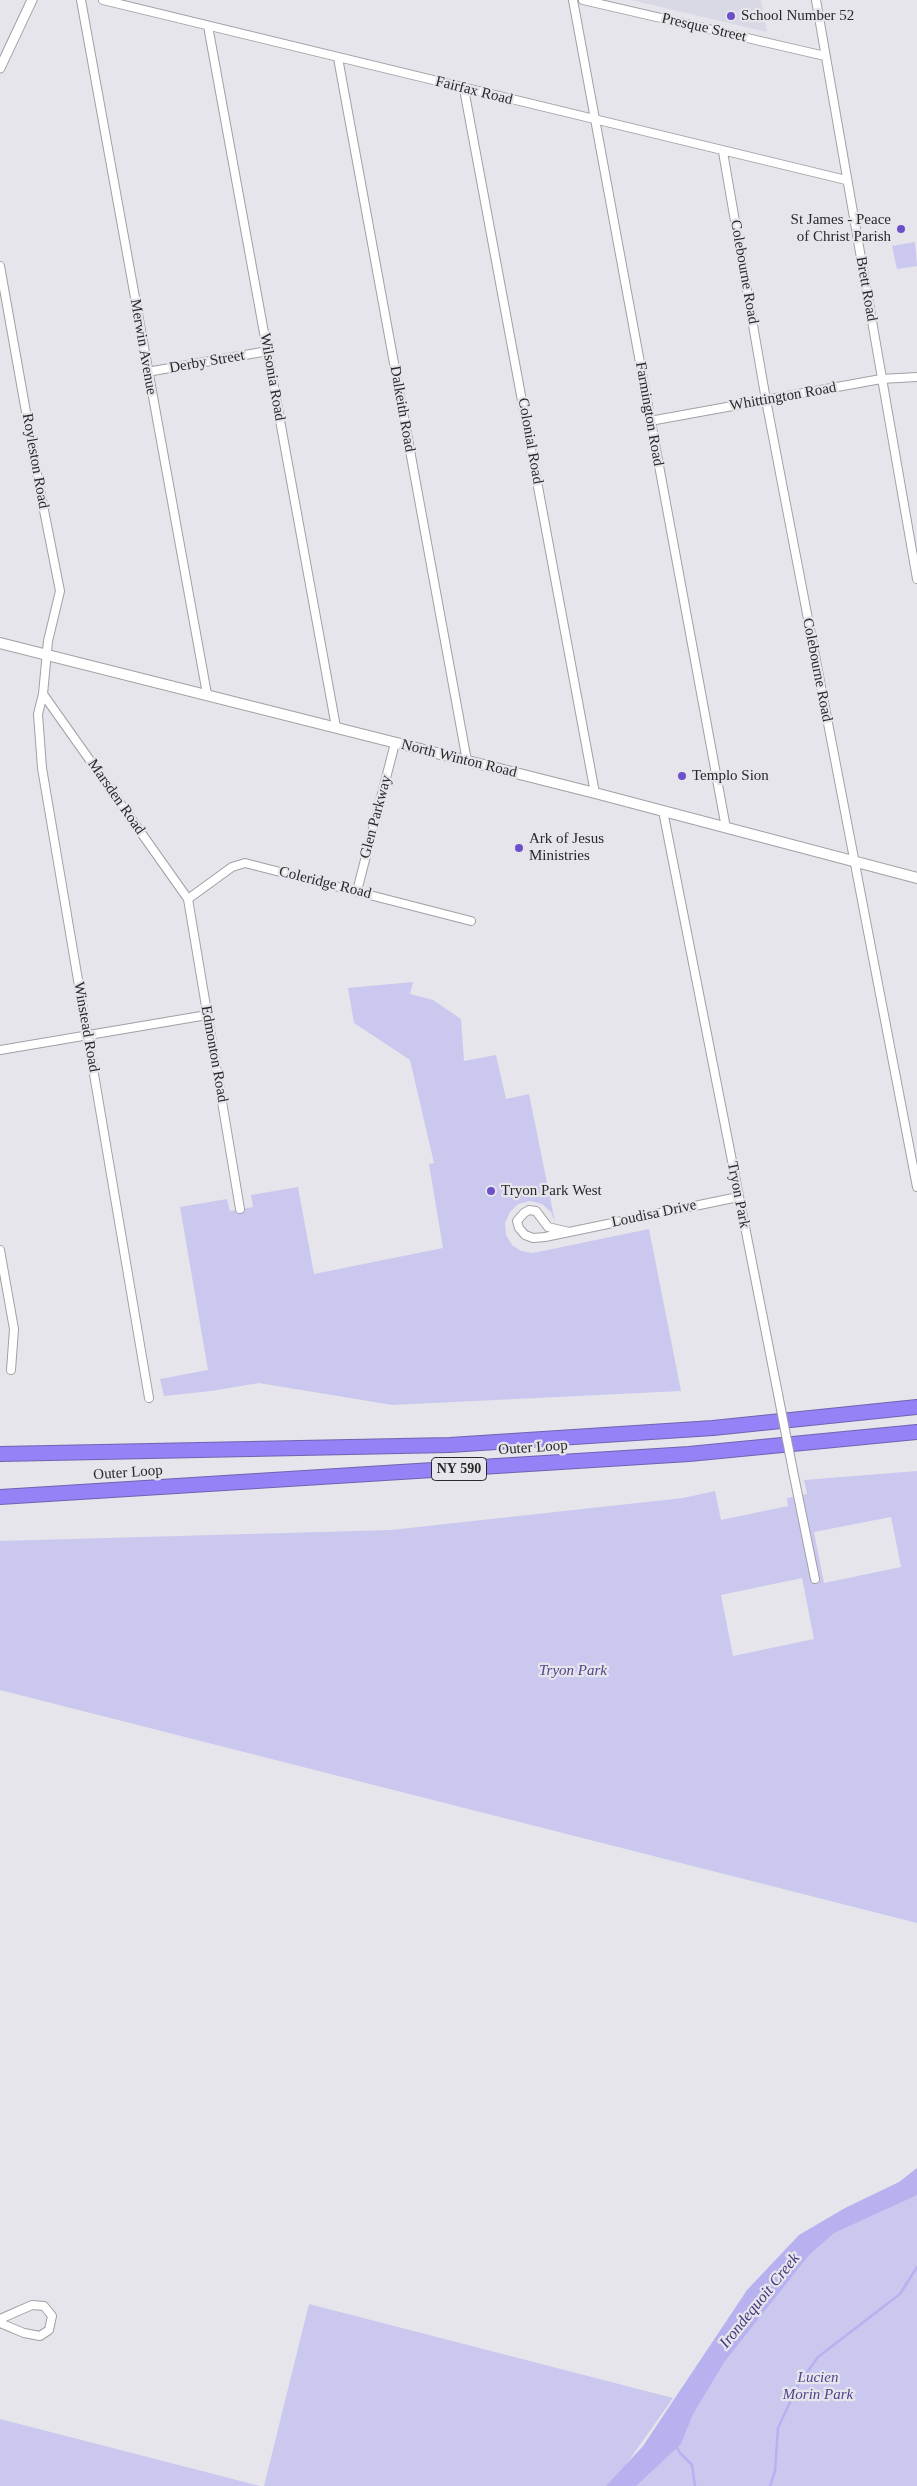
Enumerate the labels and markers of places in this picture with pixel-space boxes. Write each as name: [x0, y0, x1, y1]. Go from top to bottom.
place label: School Number 52: [741, 7, 854, 25]
marker: School Number 52: [725, 10, 737, 22]
place label: St James - Peace of Christ Parish: [791, 211, 891, 246]
marker: St James - Peace of Christ Parish: [895, 223, 907, 235]
place label: Templo Sion: [692, 767, 769, 785]
marker: Templo Sion: [676, 770, 688, 782]
place label: Ark of Jesus Ministries: [529, 830, 604, 865]
marker: Ark of Jesus Ministries: [513, 842, 525, 854]
place label: Tryon Park West: [501, 1182, 602, 1200]
marker: Tryon Park West: [485, 1185, 497, 1197]

